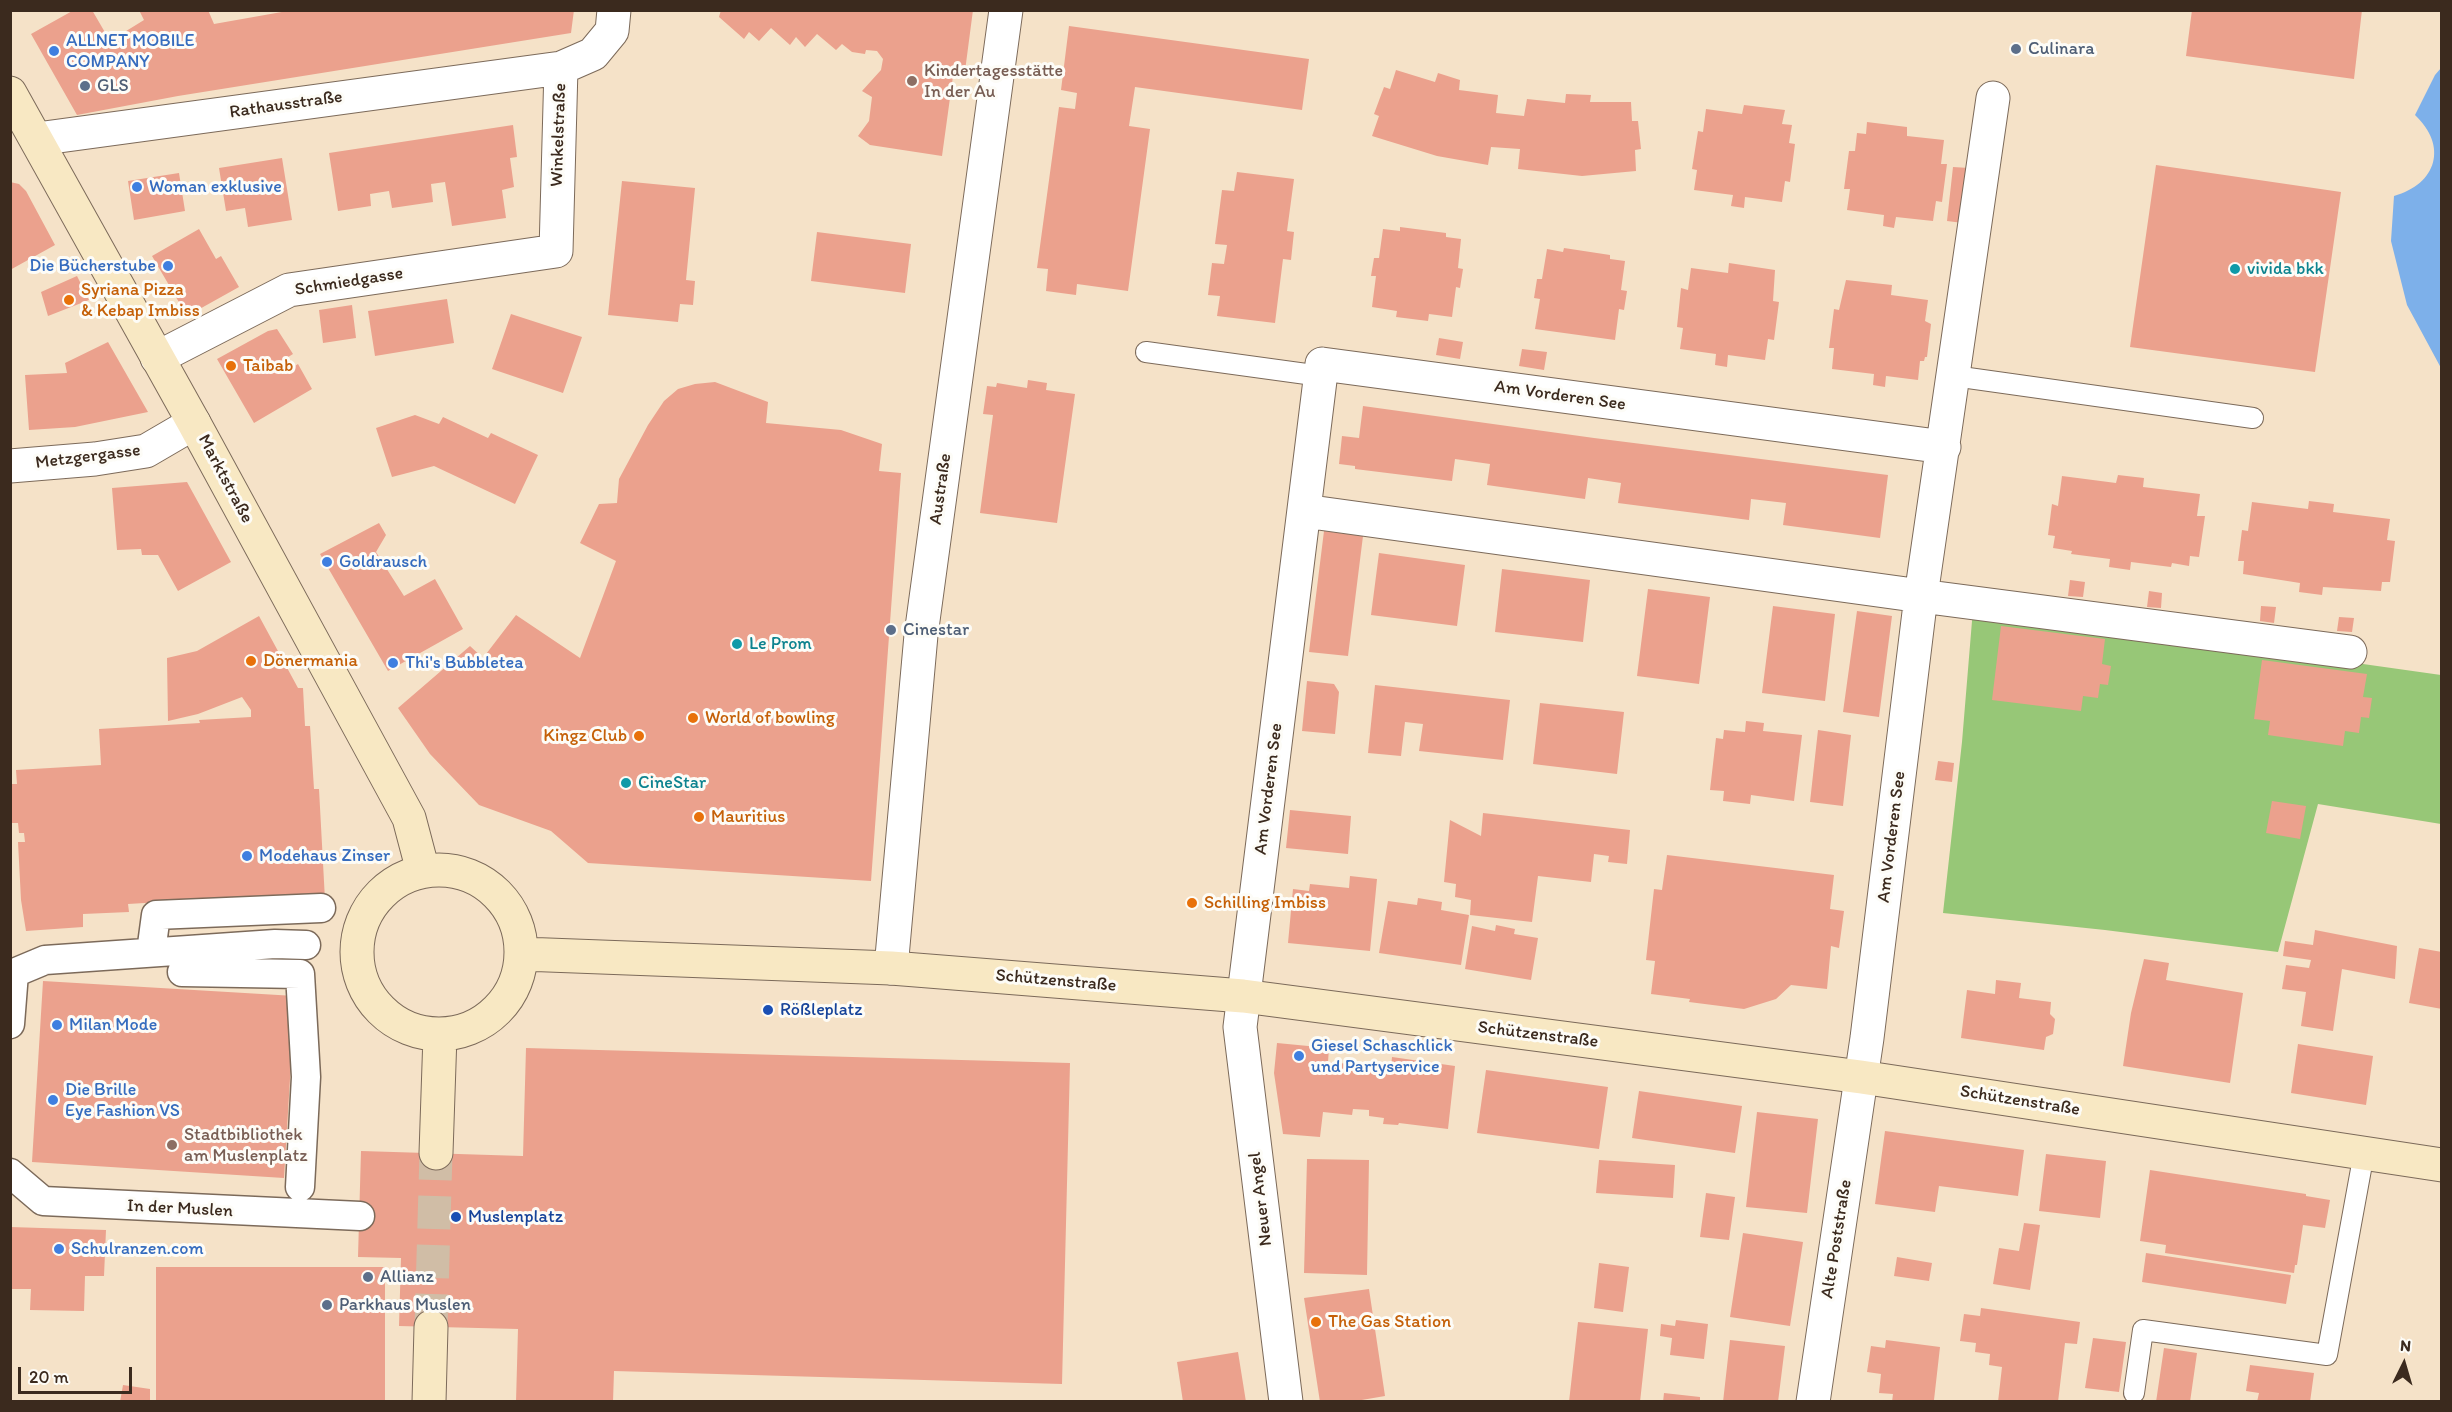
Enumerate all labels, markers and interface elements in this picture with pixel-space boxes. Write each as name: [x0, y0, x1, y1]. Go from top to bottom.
place label: ALLNET MOBILE COMPANY: [66, 30, 194, 72]
place label: Culinara: [2028, 38, 2095, 60]
marker: Culinara: [2009, 42, 2023, 56]
marker: ALLNET MOBILE COMPANY: [47, 44, 61, 58]
place label: Kindertagesstätte In der Au: [924, 60, 1063, 103]
marker: Kindertagesstätte In der Au: [905, 74, 919, 88]
place label: GLS: [97, 75, 129, 97]
marker: GLS: [78, 79, 92, 93]
street label: Winkelstraße: [546, 83, 572, 187]
street label: Rathausstraße: [228, 86, 344, 124]
place label: Woman exklusive: [149, 176, 282, 198]
marker: Woman exklusive: [130, 180, 144, 194]
place label: Die Bücherstube: [29, 255, 156, 277]
place label: vivida bkk: [2247, 258, 2324, 280]
marker: Die Bücherstube: [161, 259, 175, 273]
marker: vivida bkk: [2228, 262, 2242, 276]
street label: Schmiedgasse: [293, 263, 405, 301]
place label: Syriana Pizza & Kebap Imbiss: [81, 279, 200, 322]
marker: Syriana Pizza & Kebap Imbiss: [62, 293, 76, 307]
place label: Taibab: [243, 355, 293, 377]
marker: Taibab: [224, 359, 238, 373]
street label: Am Vorderen See: [1493, 376, 1627, 416]
street label: Marktstraße: [193, 431, 257, 527]
street label: Metzgergasse: [34, 440, 142, 474]
street label: Austraße: [925, 452, 957, 526]
place label: Goldrausch: [339, 551, 427, 573]
marker: Goldrausch: [320, 555, 334, 569]
place label: Cinestar: [903, 619, 969, 641]
marker: Cinestar: [884, 623, 898, 637]
place label: Le Prom: [749, 633, 812, 655]
marker: Le Prom: [730, 637, 744, 651]
place label: Dönermania: [263, 650, 358, 672]
place label: Thi's Bubbletea: [405, 652, 524, 674]
marker: Dönermania: [244, 654, 258, 668]
marker: Thi's Bubbletea: [386, 656, 400, 670]
place label: World of bowling: [705, 707, 835, 729]
marker: World of bowling: [686, 711, 700, 725]
street label: Am Vorderen See: [1250, 722, 1288, 856]
place label: Kingz Club: [543, 725, 627, 747]
marker: Kingz Club: [632, 729, 646, 743]
street label: Am Vorderen See: [1873, 770, 1911, 904]
place label: CineStar: [638, 772, 706, 794]
marker: CineStar: [619, 776, 633, 790]
place label: Mauritius: [711, 806, 785, 828]
marker: Mauritius: [692, 810, 706, 824]
place label: Modehaus Zinser: [259, 845, 390, 867]
marker: Modehaus Zinser: [240, 849, 254, 863]
place label: Schilling Imbiss: [1204, 892, 1326, 914]
marker: Schilling Imbiss: [1185, 896, 1199, 910]
street label: Schützenstraße: [995, 965, 1117, 997]
place label: Rößleplatz: [780, 999, 862, 1021]
marker: Rößleplatz: [761, 1003, 775, 1017]
place label: Milan Mode: [69, 1014, 157, 1036]
street label: Schützenstraße: [1477, 1017, 1599, 1053]
marker: Milan Mode: [50, 1018, 64, 1032]
place label: Giesel Schaschlick und Partyservice: [1311, 1035, 1453, 1078]
marker: Giesel Schaschlick und Partyservice: [1292, 1049, 1306, 1063]
place label: Die Brille Eye Fashion VS: [65, 1079, 180, 1122]
street label: Schützenstraße: [1958, 1081, 2082, 1121]
marker: Die Brille Eye Fashion VS: [46, 1093, 60, 1107]
place label: Stadtbibliothek am Muslenplatz: [184, 1124, 308, 1166]
marker: Stadtbibliothek am Muslenplatz: [165, 1138, 179, 1152]
street label: Neuer Angel: [1244, 1151, 1278, 1247]
street label: Alte Poststraße: [1817, 1178, 1857, 1300]
street label: In der Muslen: [126, 1195, 234, 1223]
place label: Muslenplatz: [468, 1206, 563, 1228]
marker: Muslenplatz: [449, 1210, 463, 1224]
place label: Schulranzen.com: [71, 1238, 204, 1260]
marker: Schulranzen.com: [52, 1242, 66, 1256]
place label: Allianz: [380, 1266, 434, 1288]
marker: Allianz: [361, 1270, 375, 1284]
place label: Parkhaus Muslen: [339, 1294, 471, 1316]
marker: Parkhaus Muslen: [320, 1298, 334, 1312]
place label: The Gas Station: [1328, 1311, 1451, 1333]
marker: The Gas Station: [1309, 1315, 1323, 1329]
north arrow: [2374, 1334, 2434, 1394]
text: N: [2399, 1336, 2412, 1356]
scale bar: [21, 1355, 135, 1393]
text: 20 m: [29, 1366, 69, 1388]

